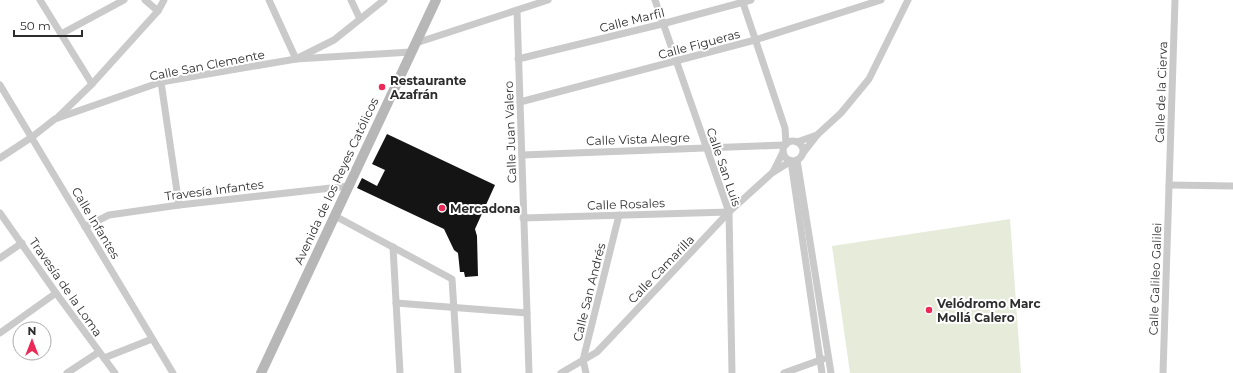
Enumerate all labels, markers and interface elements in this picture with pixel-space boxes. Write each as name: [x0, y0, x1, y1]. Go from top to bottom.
street label: Calle Marfil: [598, 5, 666, 35]
scale bar: [14, 12, 82, 38]
text: 50 m: [20, 18, 51, 33]
street label: Calle Figueras: [657, 26, 742, 62]
street label: Calle de la Cierva: [1152, 41, 1170, 143]
street label: Calle San Clemente: [148, 46, 266, 84]
place label: Restaurante Azafrán: [389, 73, 467, 102]
street label: Calle Juan Valero: [501, 81, 519, 183]
marker: Restaurante Azafrán: [377, 82, 387, 92]
street label: Avenida de los Reyes Católicos: [291, 95, 381, 267]
street label: Calle San Luis: [704, 126, 745, 208]
street label: Calle Vista Alegre: [586, 130, 690, 148]
street label: Travesía Infantes: [164, 176, 264, 204]
street label: Calle Infantes: [69, 184, 123, 262]
street label: Calle Rosales: [587, 195, 665, 213]
place label: Mercadona: [450, 201, 521, 216]
marker: Mercadona: [437, 203, 447, 213]
street label: Calle Galileo Galilei: [1146, 222, 1164, 336]
street label: Calle Camarilla: [625, 232, 697, 306]
street label: Travesía de la Loma: [26, 235, 106, 339]
street label: Calle San Andrés: [570, 241, 608, 343]
place label: Velódromo Marc Mollá Calero: [936, 296, 1041, 325]
marker: Velódromo Marc Mollá Calero: [924, 305, 934, 315]
north arrow: [12, 321, 52, 361]
text: N: [28, 324, 36, 338]

